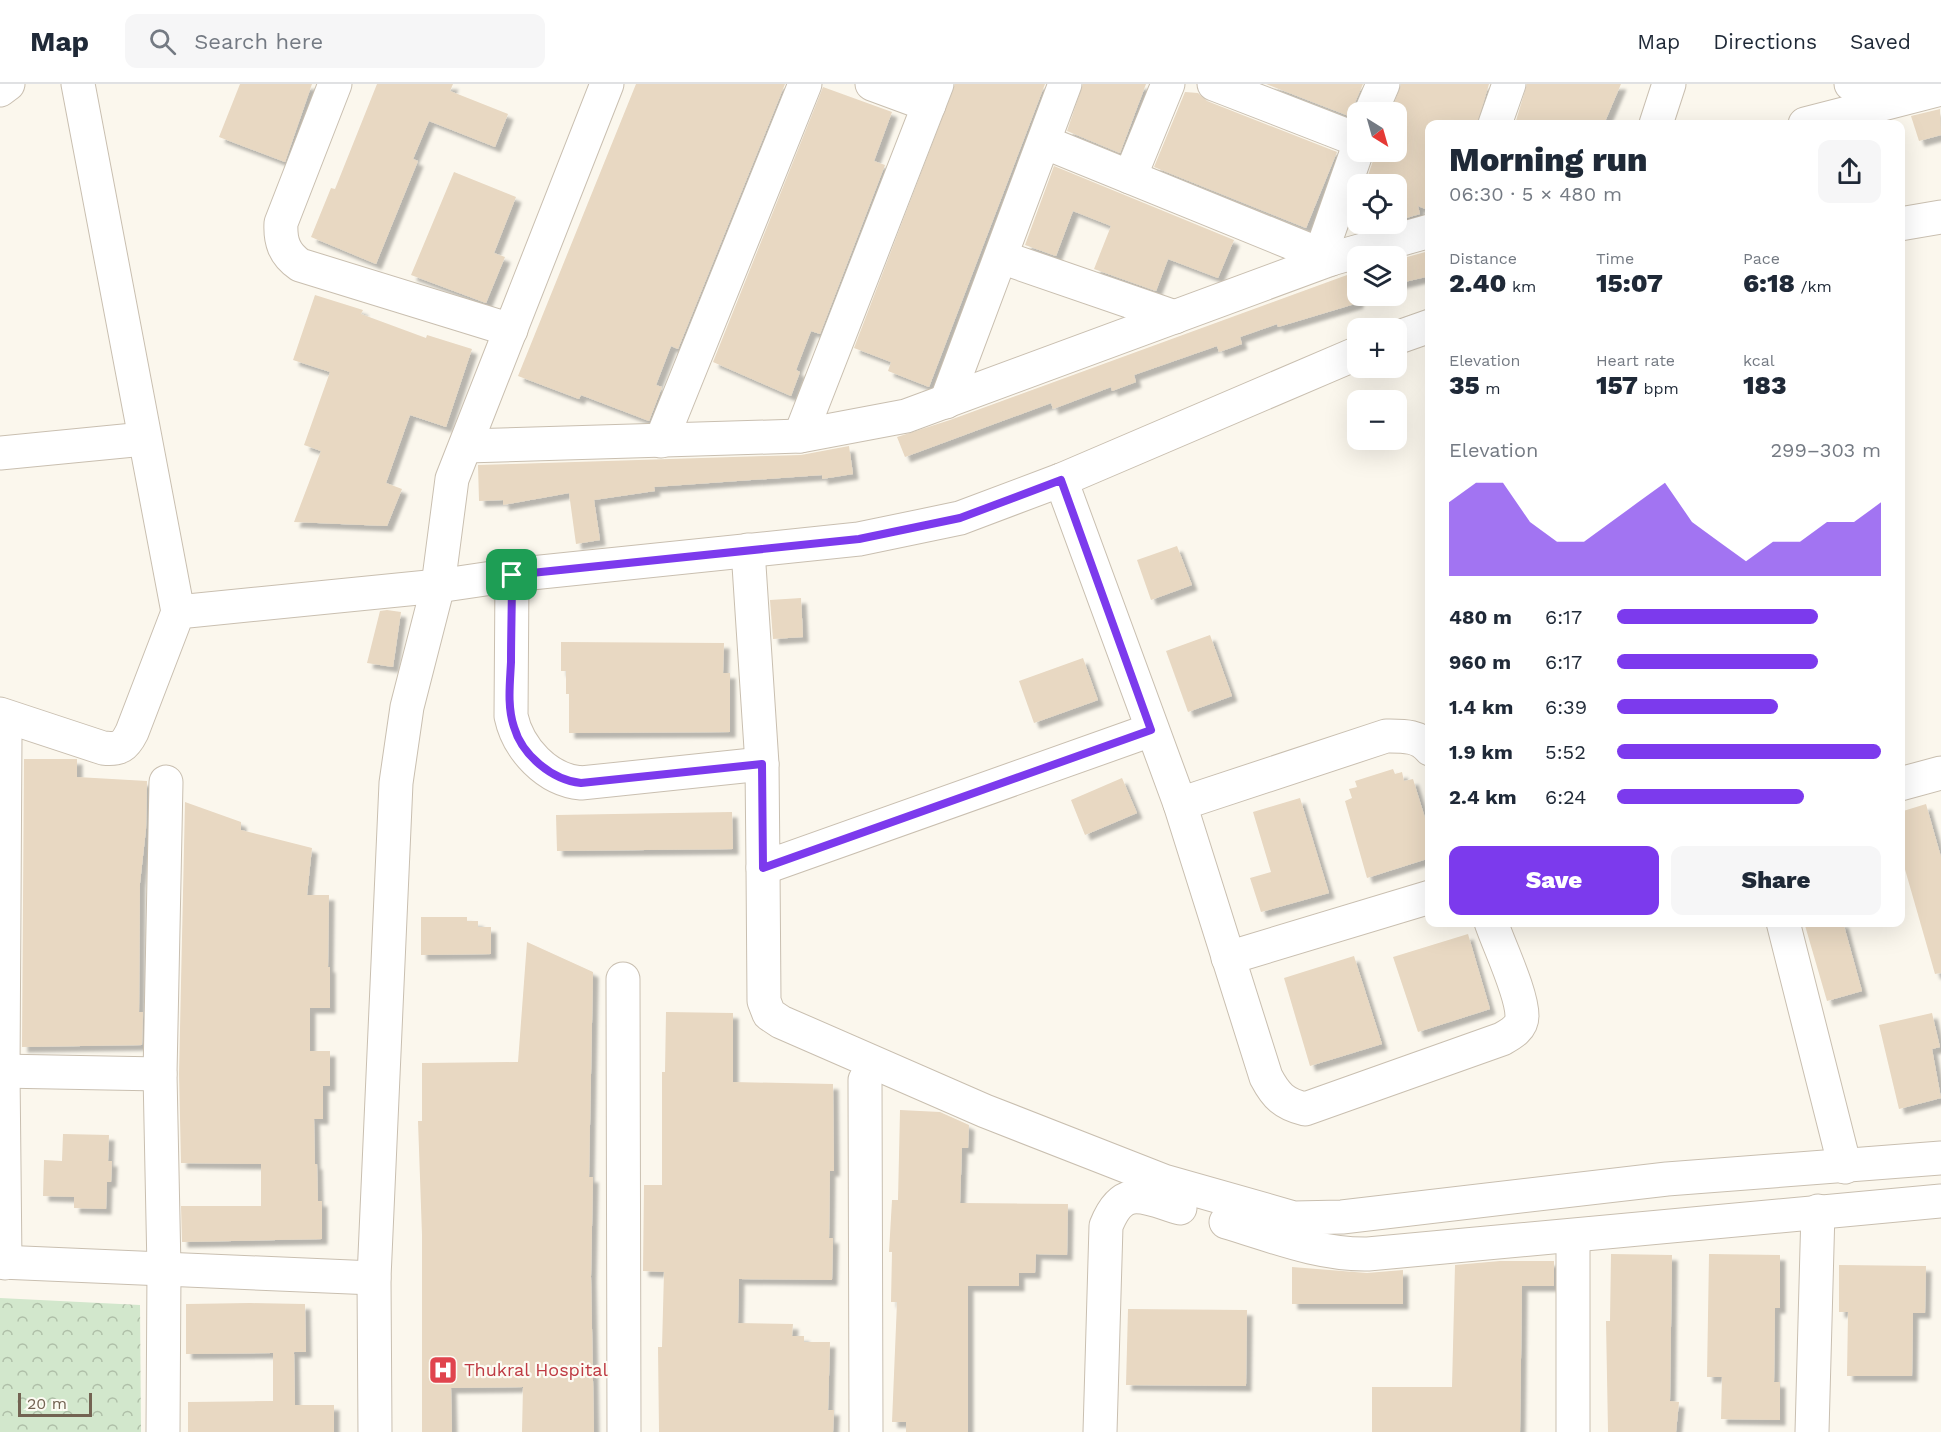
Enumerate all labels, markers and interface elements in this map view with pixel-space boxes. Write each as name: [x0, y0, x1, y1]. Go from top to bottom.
search box: [125, 14, 545, 68]
text: Map: [30, 25, 89, 58]
icon: search: [146, 25, 179, 58]
text: Search here: [194, 29, 323, 54]
text: Map: [1637, 29, 1680, 54]
text: Directions: [1713, 29, 1817, 54]
text: Saved: [1850, 29, 1911, 54]
north arrow: [1347, 102, 1407, 162]
map controls: [1347, 102, 1407, 450]
text: Morning run: [1449, 140, 1648, 179]
button: share: [1818, 140, 1881, 203]
button: locate: [1347, 174, 1407, 234]
text: 06:30 · 5 × 480 m: [1449, 182, 1622, 206]
button: layers: [1347, 246, 1407, 306]
text: Distance: [1449, 249, 1517, 268]
text: Time: [1596, 249, 1634, 268]
text: Pace: [1743, 249, 1780, 268]
text: 2.40: [1449, 268, 1506, 298]
text: 15:07: [1596, 268, 1663, 298]
text: 6:18: [1743, 268, 1795, 298]
text: km: [1506, 277, 1536, 296]
text: /km: [1795, 277, 1832, 296]
button: +: [1347, 318, 1407, 378]
text: Elevation: [1449, 351, 1520, 370]
text: Heart rate: [1596, 351, 1675, 370]
text: kcal: [1743, 351, 1775, 370]
text: 35: [1449, 370, 1480, 400]
text: 157: [1596, 370, 1638, 400]
text: 183: [1743, 370, 1786, 400]
text: m: [1480, 379, 1500, 398]
text: bpm: [1638, 379, 1679, 398]
button: −: [1347, 390, 1407, 450]
text: Elevation: [1449, 438, 1538, 462]
text: 299–303 m: [1770, 438, 1881, 462]
pin: [486, 549, 537, 600]
icon: arrive: [495, 558, 528, 591]
text: 480 m: [1449, 605, 1512, 629]
text: 6:17: [1545, 605, 1582, 629]
text: 960 m: [1449, 650, 1511, 674]
text: 6:17: [1545, 650, 1582, 674]
text: 1.4 km: [1449, 695, 1513, 719]
text: 6:39: [1545, 695, 1587, 719]
text: 1.9 km: [1449, 740, 1513, 764]
text: 5:52: [1545, 740, 1586, 764]
text: 2.4 km: [1449, 785, 1517, 809]
text: 6:24: [1545, 785, 1586, 809]
button: Save: [1449, 846, 1659, 915]
button: Share: [1671, 846, 1881, 915]
hospital icon: Thukral Hospital: [427, 1354, 459, 1386]
place label: Thukral Hospital: [464, 1359, 608, 1380]
scale bar: [18, 1390, 92, 1418]
text: 20 m: [27, 1394, 67, 1413]

